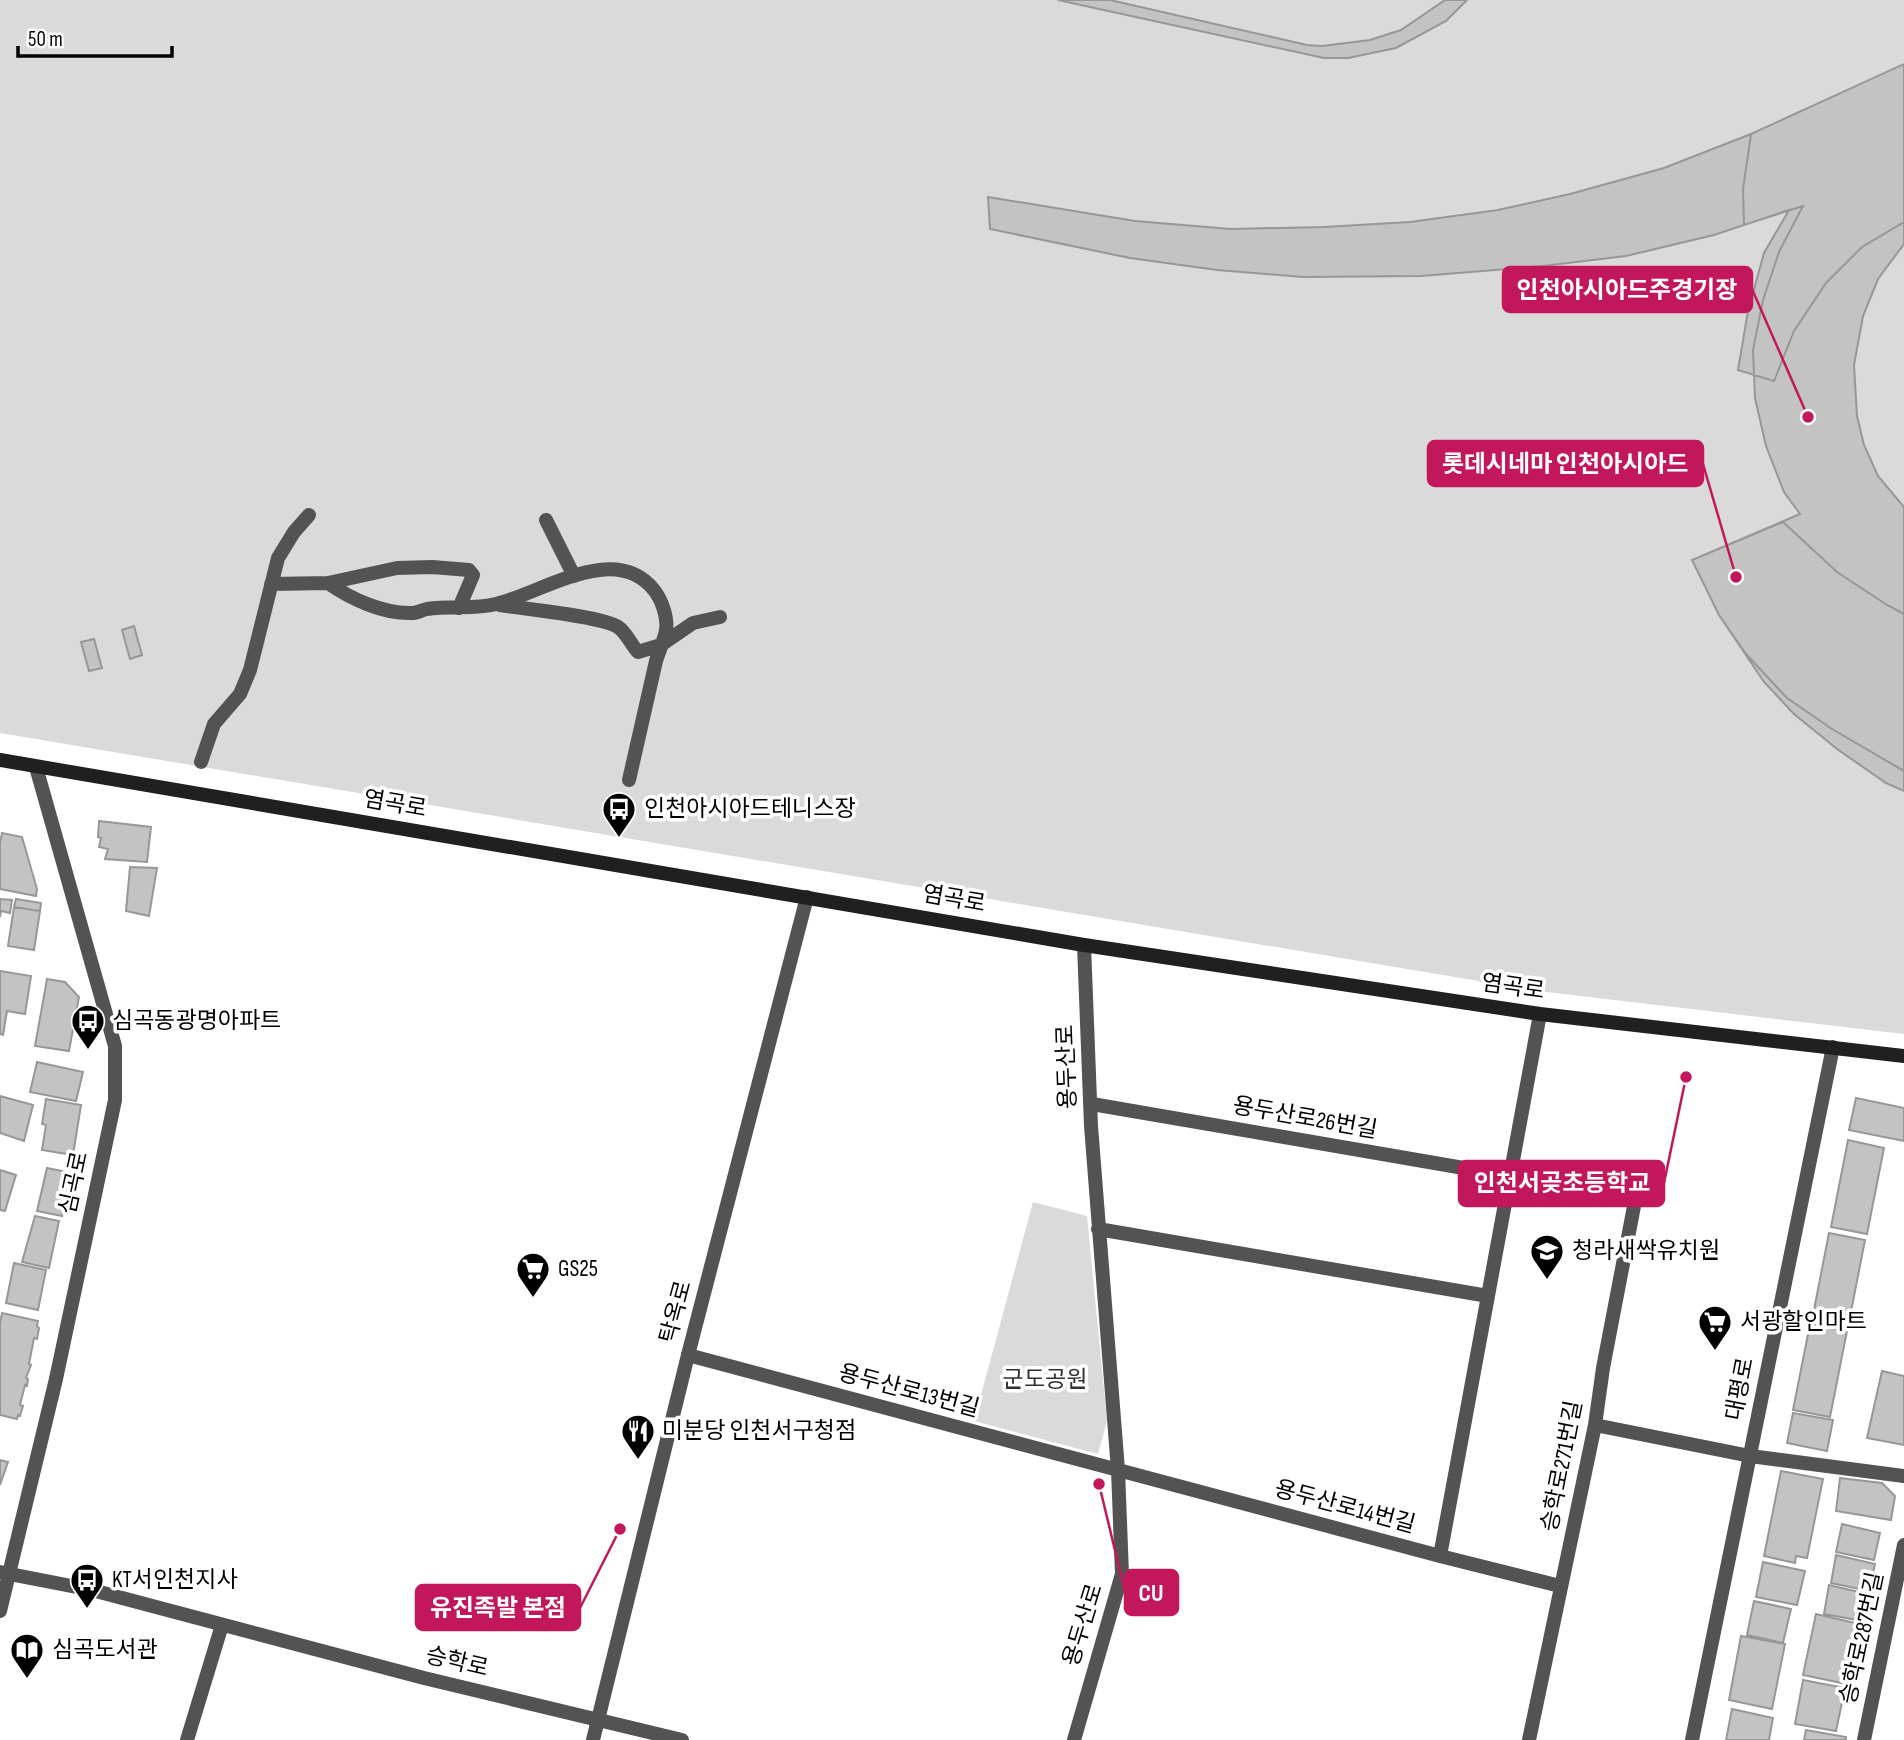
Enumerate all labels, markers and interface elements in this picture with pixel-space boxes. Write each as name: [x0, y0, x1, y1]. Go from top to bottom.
scale bar: [18, 14, 172, 58]
text: 50 m: [28, 27, 63, 52]
callout: 인천아시아드주경기장: [1503, 267, 1752, 312]
text: 인천아시아드주경기장: [1517, 276, 1737, 305]
callout: 롯데시네마 인천아시아드: [1428, 441, 1703, 486]
text: 롯데시네마 인천아시아드: [1442, 450, 1688, 479]
street label: 염곡로: [361, 785, 429, 823]
bus stop icon: 인천아시아드테니스장: [600, 790, 638, 839]
place label: 인천아시아드테니스장: [644, 795, 856, 823]
street label: 염곡로: [920, 880, 988, 918]
street label: 염곡로: [1480, 969, 1546, 1005]
bus stop icon: 심곡동광명아파트: [69, 1002, 107, 1051]
place label: 심곡동광명아파트: [112, 1007, 281, 1035]
street label: 용두산로: [1052, 1024, 1082, 1110]
street label: 용두산로26번길: [1230, 1091, 1380, 1145]
street label: 심곡로: [54, 1149, 94, 1217]
callout: 인천서곶초등학교: [1459, 1161, 1664, 1206]
text: 인천서곶초등학교: [1474, 1169, 1650, 1198]
school or university icon: 청라새싹유치원: [1528, 1232, 1566, 1281]
place label: 청라새싹유치원: [1572, 1237, 1720, 1265]
supermarket icon: GS25: [514, 1250, 552, 1299]
place label: GS25: [558, 1255, 598, 1283]
street label: 탁옥로: [654, 1278, 698, 1346]
supermarket icon: 서광할인마트: [1696, 1303, 1734, 1352]
place label: 서광할인마트: [1740, 1308, 1867, 1336]
street label: 대평로: [1720, 1355, 1760, 1423]
street label: 용두산로13번길: [836, 1359, 982, 1423]
park label: 군도공원: [1003, 1366, 1087, 1394]
street label: 승학로271번길: [1536, 1398, 1588, 1534]
restaurant icon: 미분당 인천서구청점: [619, 1412, 657, 1461]
place label: 미분당 인천서구청점: [662, 1417, 856, 1445]
street label: 용두산로14번길: [1272, 1475, 1418, 1539]
bus stop icon: KT서인천지사: [68, 1561, 106, 1610]
place label: KT서인천지사: [112, 1566, 238, 1594]
street label: 승학로287번길: [1834, 1569, 1890, 1707]
callout: CU: [1125, 1570, 1178, 1615]
text: CU: [1139, 1579, 1163, 1608]
street label: 용두산로: [1057, 1580, 1109, 1670]
callout: 유진족발 본점: [416, 1585, 580, 1630]
text: 유진족발 본점: [430, 1594, 566, 1623]
library icon: 심곡도서관: [8, 1631, 46, 1680]
place label: 심곡도서관: [52, 1636, 158, 1664]
street label: 승학로: [423, 1641, 491, 1683]

